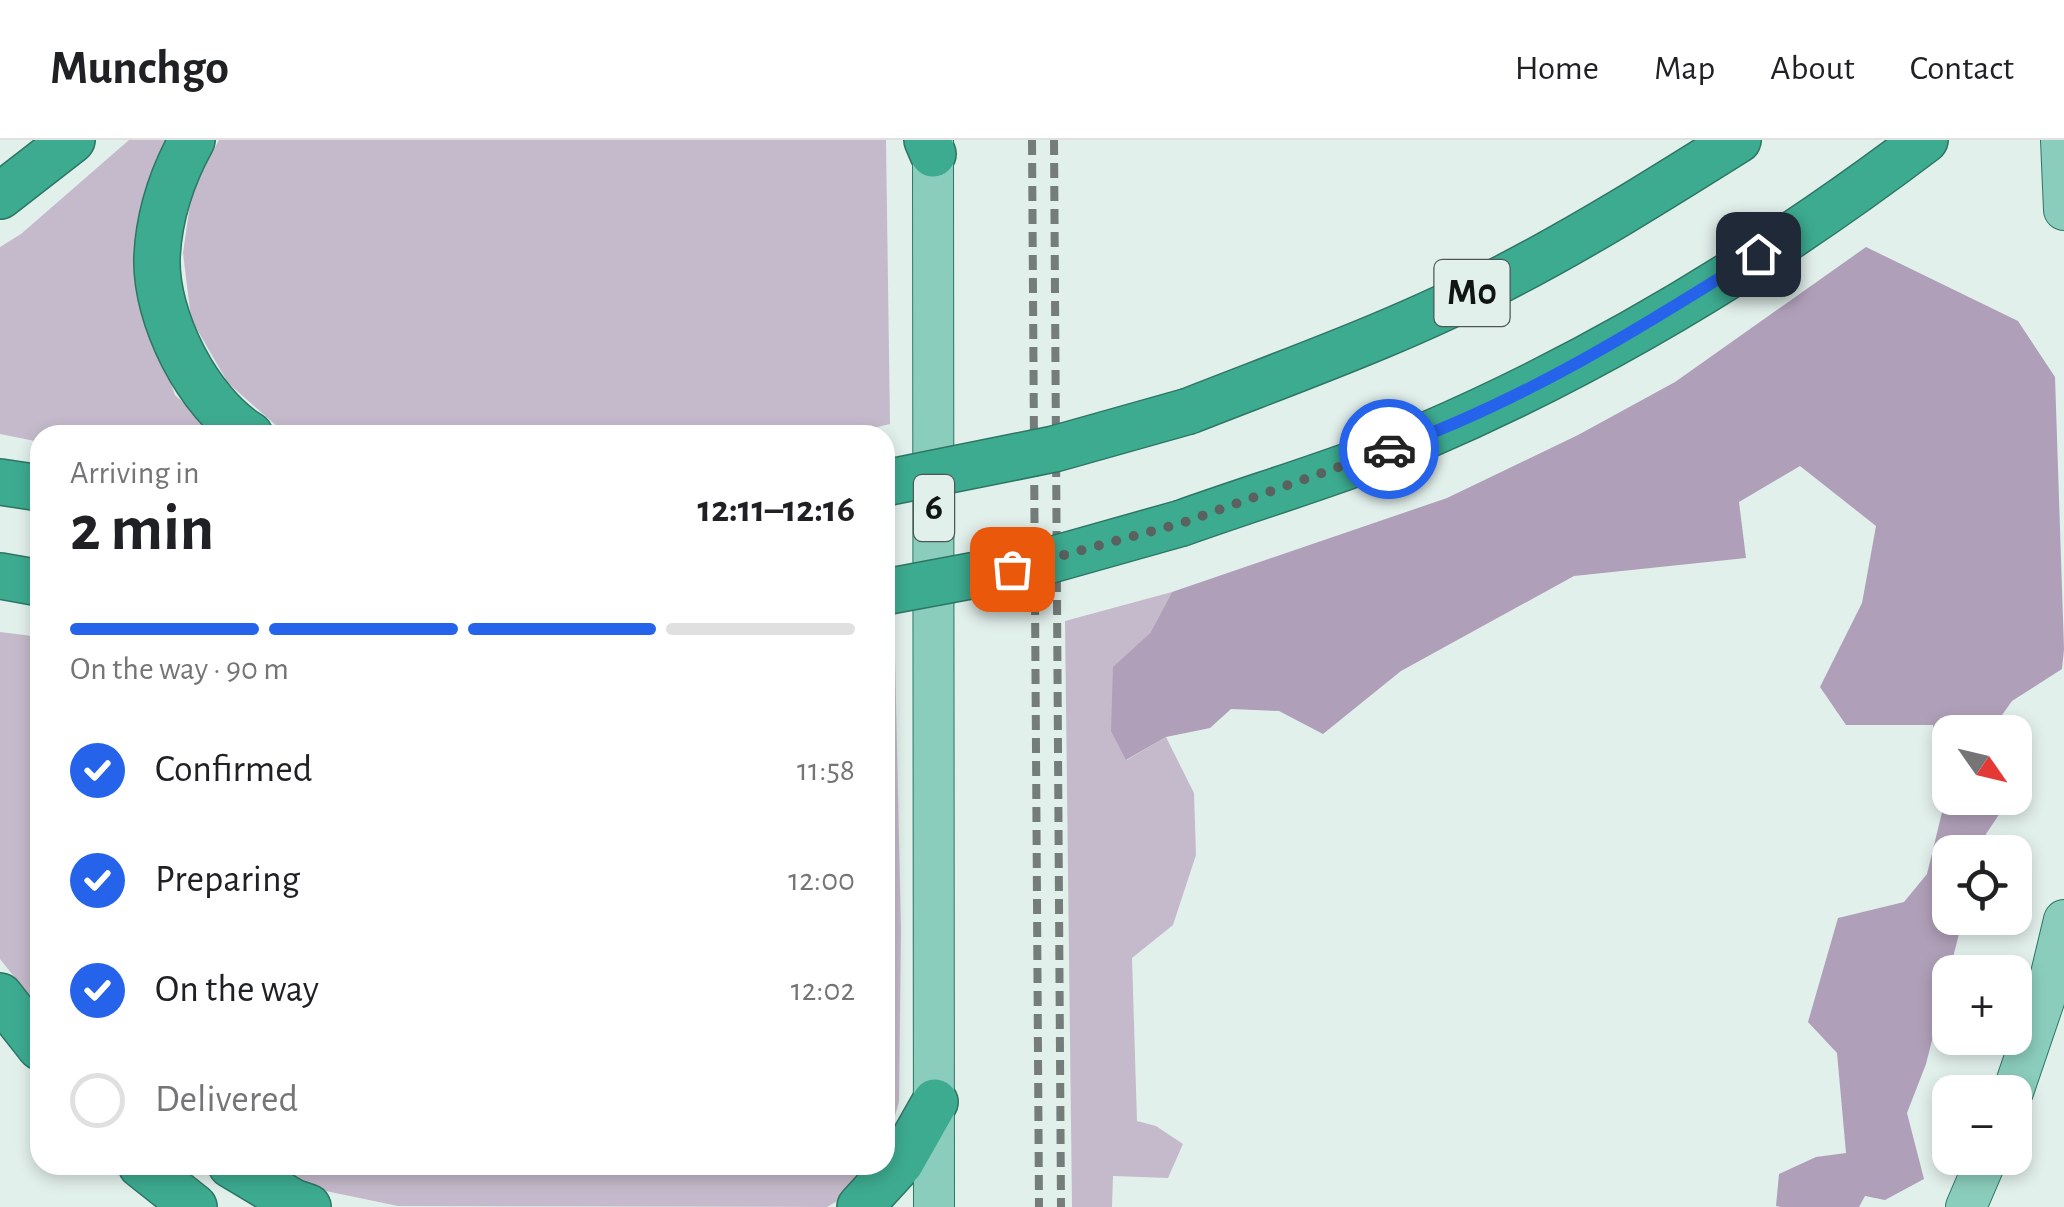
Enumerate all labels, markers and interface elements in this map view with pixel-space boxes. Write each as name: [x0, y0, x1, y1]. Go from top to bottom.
text: Munchgo: [50, 45, 229, 93]
text: Home: [1515, 51, 1599, 86]
text: Map: [1654, 51, 1715, 86]
text: About: [1770, 51, 1855, 86]
text: Contact: [1910, 51, 2014, 86]
pin: [1716, 212, 1801, 297]
icon: home: [1731, 227, 1786, 282]
road number: M0: [1434, 260, 1510, 326]
courier: [1339, 399, 1439, 499]
icon: car: [1362, 422, 1417, 477]
text: Arriving in: [70, 457, 199, 489]
road number: 6: [914, 475, 954, 541]
text: 12:11–12:16: [698, 491, 855, 529]
text: 2 min: [70, 497, 214, 562]
pin: [970, 527, 1055, 612]
icon: bag: [985, 542, 1040, 597]
text: On the way · 90 m: [70, 653, 289, 685]
north arrow: [1932, 715, 2032, 815]
map controls: [1932, 715, 2032, 1175]
icon: check: [70, 743, 125, 798]
text: Confirmed: [155, 751, 312, 789]
text: 11:58: [797, 754, 855, 786]
button: locate: [1932, 835, 2032, 935]
icon: check: [70, 853, 125, 908]
text: Preparing: [155, 861, 300, 899]
text: 12:00: [788, 864, 855, 896]
button: +: [1932, 955, 2032, 1055]
icon: check: [70, 963, 125, 1018]
text: On the way: [155, 971, 319, 1009]
text: 12:02: [791, 974, 855, 1006]
button: −: [1932, 1075, 2032, 1175]
text: Delivered: [155, 1081, 298, 1119]

